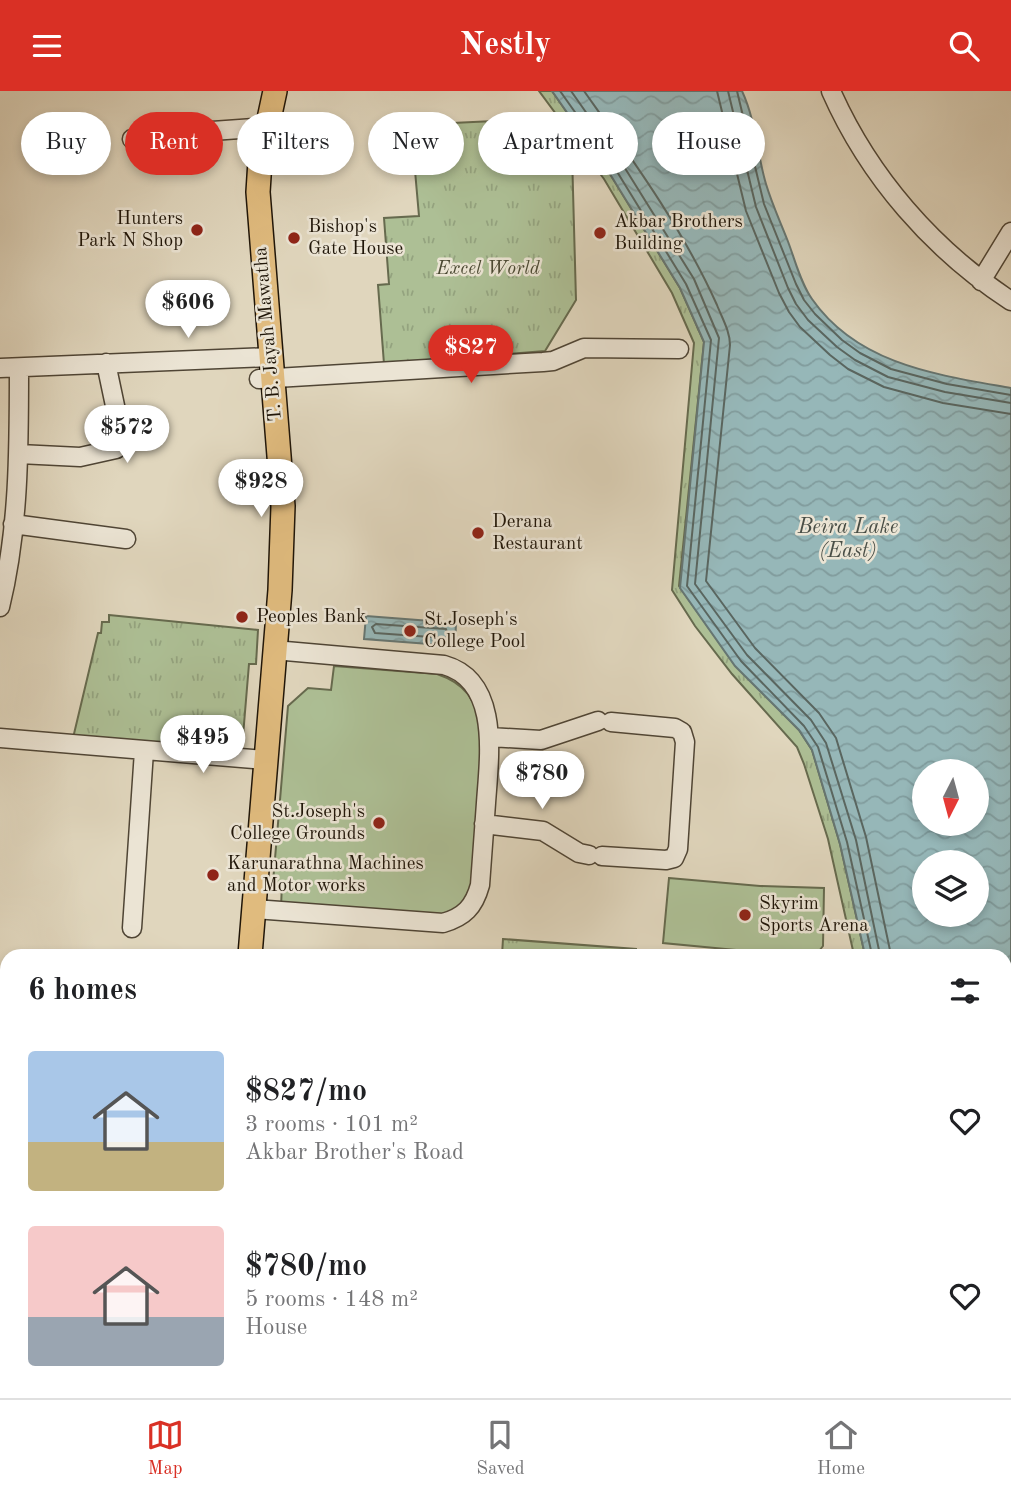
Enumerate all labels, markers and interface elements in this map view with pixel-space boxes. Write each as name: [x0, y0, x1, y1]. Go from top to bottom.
icon: menu: [28, 27, 66, 65]
icon: search: [945, 27, 983, 65]
text: Nestly: [460, 30, 551, 62]
chip: Buy: [21, 112, 111, 175]
chip: Rent: [125, 112, 223, 175]
chip: Filters: [237, 112, 354, 175]
chip: New: [368, 112, 464, 175]
chip: Apartment: [478, 112, 638, 175]
chip: House: [652, 112, 765, 175]
place label: Hunters Park N Shop: [77, 210, 183, 251]
place label: Akbar Brothers Building: [614, 213, 743, 254]
place label: Bishop's Gate House: [308, 218, 403, 259]
marker: Hunters Park N Shop: [189, 222, 205, 238]
marker: Akbar Brothers Building: [592, 225, 608, 241]
marker: Bishop's Gate House: [286, 230, 302, 246]
street label: T. B. Jayah Mawatha: [252, 245, 286, 422]
park label: Excel World: [435, 260, 541, 279]
pin: $606: [147, 281, 229, 340]
text: $606: [161, 291, 215, 314]
pin: $827: [430, 325, 512, 385]
text: $827: [444, 336, 498, 359]
pin: $572: [86, 405, 168, 465]
text: $572: [100, 416, 154, 439]
pin: $928: [220, 459, 302, 519]
text: $928: [234, 470, 288, 493]
place label: Derana Restaurant: [492, 513, 583, 554]
water label: Beira Lake (East): [797, 517, 898, 562]
marker: Derana Restaurant: [470, 525, 486, 541]
place label: Peoples Bank: [256, 608, 366, 627]
marker: Peoples Bank: [234, 609, 250, 625]
place label: St.Joseph's College Pool: [424, 611, 525, 652]
marker: St.Joseph's College Pool: [402, 623, 418, 639]
pin: $495: [162, 715, 244, 775]
text: $495: [176, 726, 230, 749]
pin: $780: [501, 751, 583, 811]
north arrow: [912, 759, 989, 837]
map controls: [912, 759, 989, 927]
text: $780: [515, 762, 569, 785]
place label: St.Joseph's College Grounds: [230, 803, 365, 844]
marker: St.Joseph's College Grounds: [371, 815, 387, 831]
button: layers: [912, 850, 989, 927]
place label: Karunarathna Machines and Motor works: [227, 855, 424, 896]
marker: Karunarathna Machines and Motor works: [205, 867, 221, 883]
place label: Skyrim Sports Arena: [759, 895, 869, 936]
marker: Skyrim Sports Arena: [737, 907, 753, 923]
icon: filters: [946, 972, 984, 1010]
text: 6 homes: [28, 976, 137, 1006]
text: $827/mo: [245, 1077, 367, 1107]
icon: home: [84, 1079, 168, 1163]
icon: heart: [946, 1102, 984, 1140]
text: 3 rooms · 101 m²: [245, 1113, 418, 1136]
text: Akbar Brother's Road: [245, 1141, 464, 1164]
text: $780/mo: [245, 1252, 367, 1282]
icon: home: [84, 1254, 168, 1338]
icon: heart: [946, 1277, 984, 1315]
text: 5 rooms · 148 m²: [245, 1288, 418, 1311]
text: House: [245, 1316, 307, 1339]
tab: Map: [146, 1416, 184, 1481]
tab: Saved: [476, 1416, 525, 1481]
tab: Home: [817, 1416, 865, 1481]

